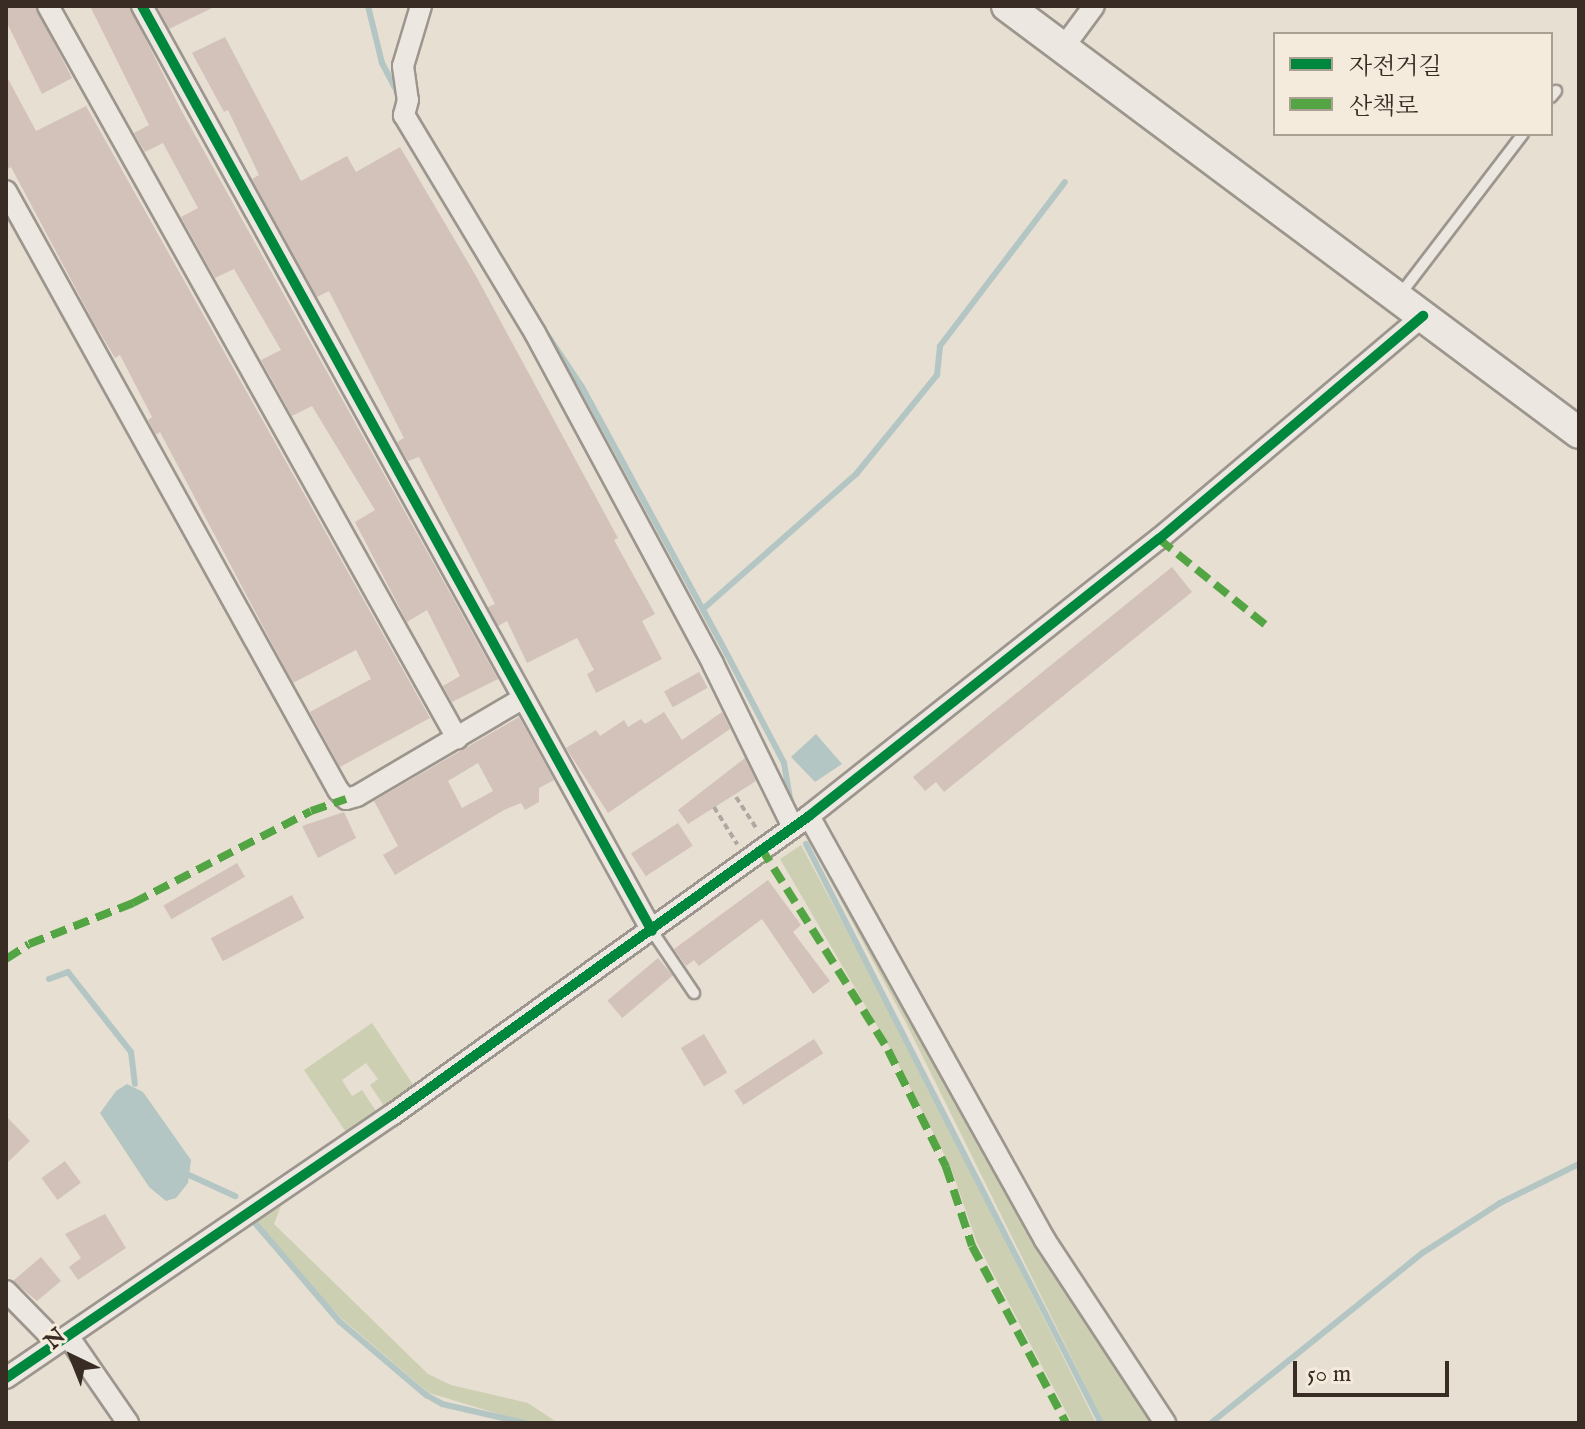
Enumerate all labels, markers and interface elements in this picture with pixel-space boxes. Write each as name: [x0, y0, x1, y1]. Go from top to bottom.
legend: [1273, 32, 1553, 136]
text: 자전거길: [1349, 52, 1442, 83]
text: 산책로: [1349, 92, 1419, 123]
north arrow: [32, 1317, 112, 1397]
text: N: [39, 1323, 72, 1356]
scale bar: [1297, 1345, 1453, 1395]
text: 50 m: [1307, 1359, 1351, 1390]

